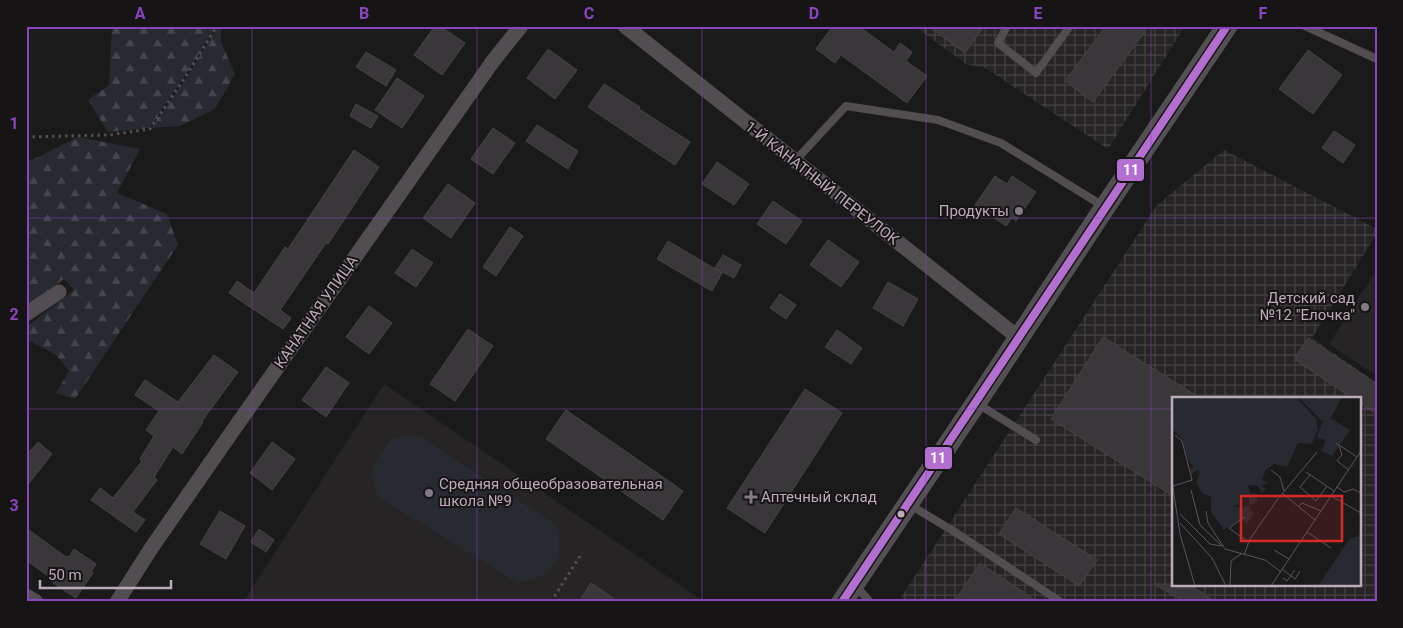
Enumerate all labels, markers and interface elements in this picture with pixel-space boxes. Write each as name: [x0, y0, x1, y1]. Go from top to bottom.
text: A: [135, 4, 146, 23]
text: B: [359, 4, 369, 23]
text: C: [584, 4, 594, 23]
text: D: [809, 4, 819, 23]
text: E: [1034, 4, 1043, 23]
text: F: [1259, 4, 1268, 23]
text: 1: [9, 114, 19, 133]
street label: 1-Й КАНАТНЫЙ ПЕРЕУЛОК: [742, 117, 903, 249]
line badge: 11: [1116, 158, 1145, 182]
text: 11: [1123, 162, 1139, 178]
place label: Продукты: [939, 202, 1009, 220]
marker: Продукты: [1013, 205, 1025, 217]
street label: КАНАТНАЯ УЛИЦА: [270, 252, 362, 372]
place label: Детский сад №12 "Елочка": [1260, 289, 1355, 324]
marker: Детский сад №12 "Елочка": [1359, 301, 1371, 313]
text: 2: [9, 305, 19, 324]
inset map: [1172, 397, 1360, 586]
line badge: 11: [924, 446, 953, 470]
text: 11: [930, 450, 946, 466]
place label: Средняя общеобразовательная школа №9: [439, 475, 663, 510]
marker: Средняя общеобразовательная школа №9: [423, 487, 435, 499]
place label: Аптечный склад: [761, 488, 877, 506]
marker: Аптечный склад: [745, 491, 757, 503]
text: 3: [9, 496, 19, 515]
unlabelled marker: [896, 509, 906, 519]
scale bar: [40, 558, 171, 590]
text: 50 m: [48, 566, 82, 584]

